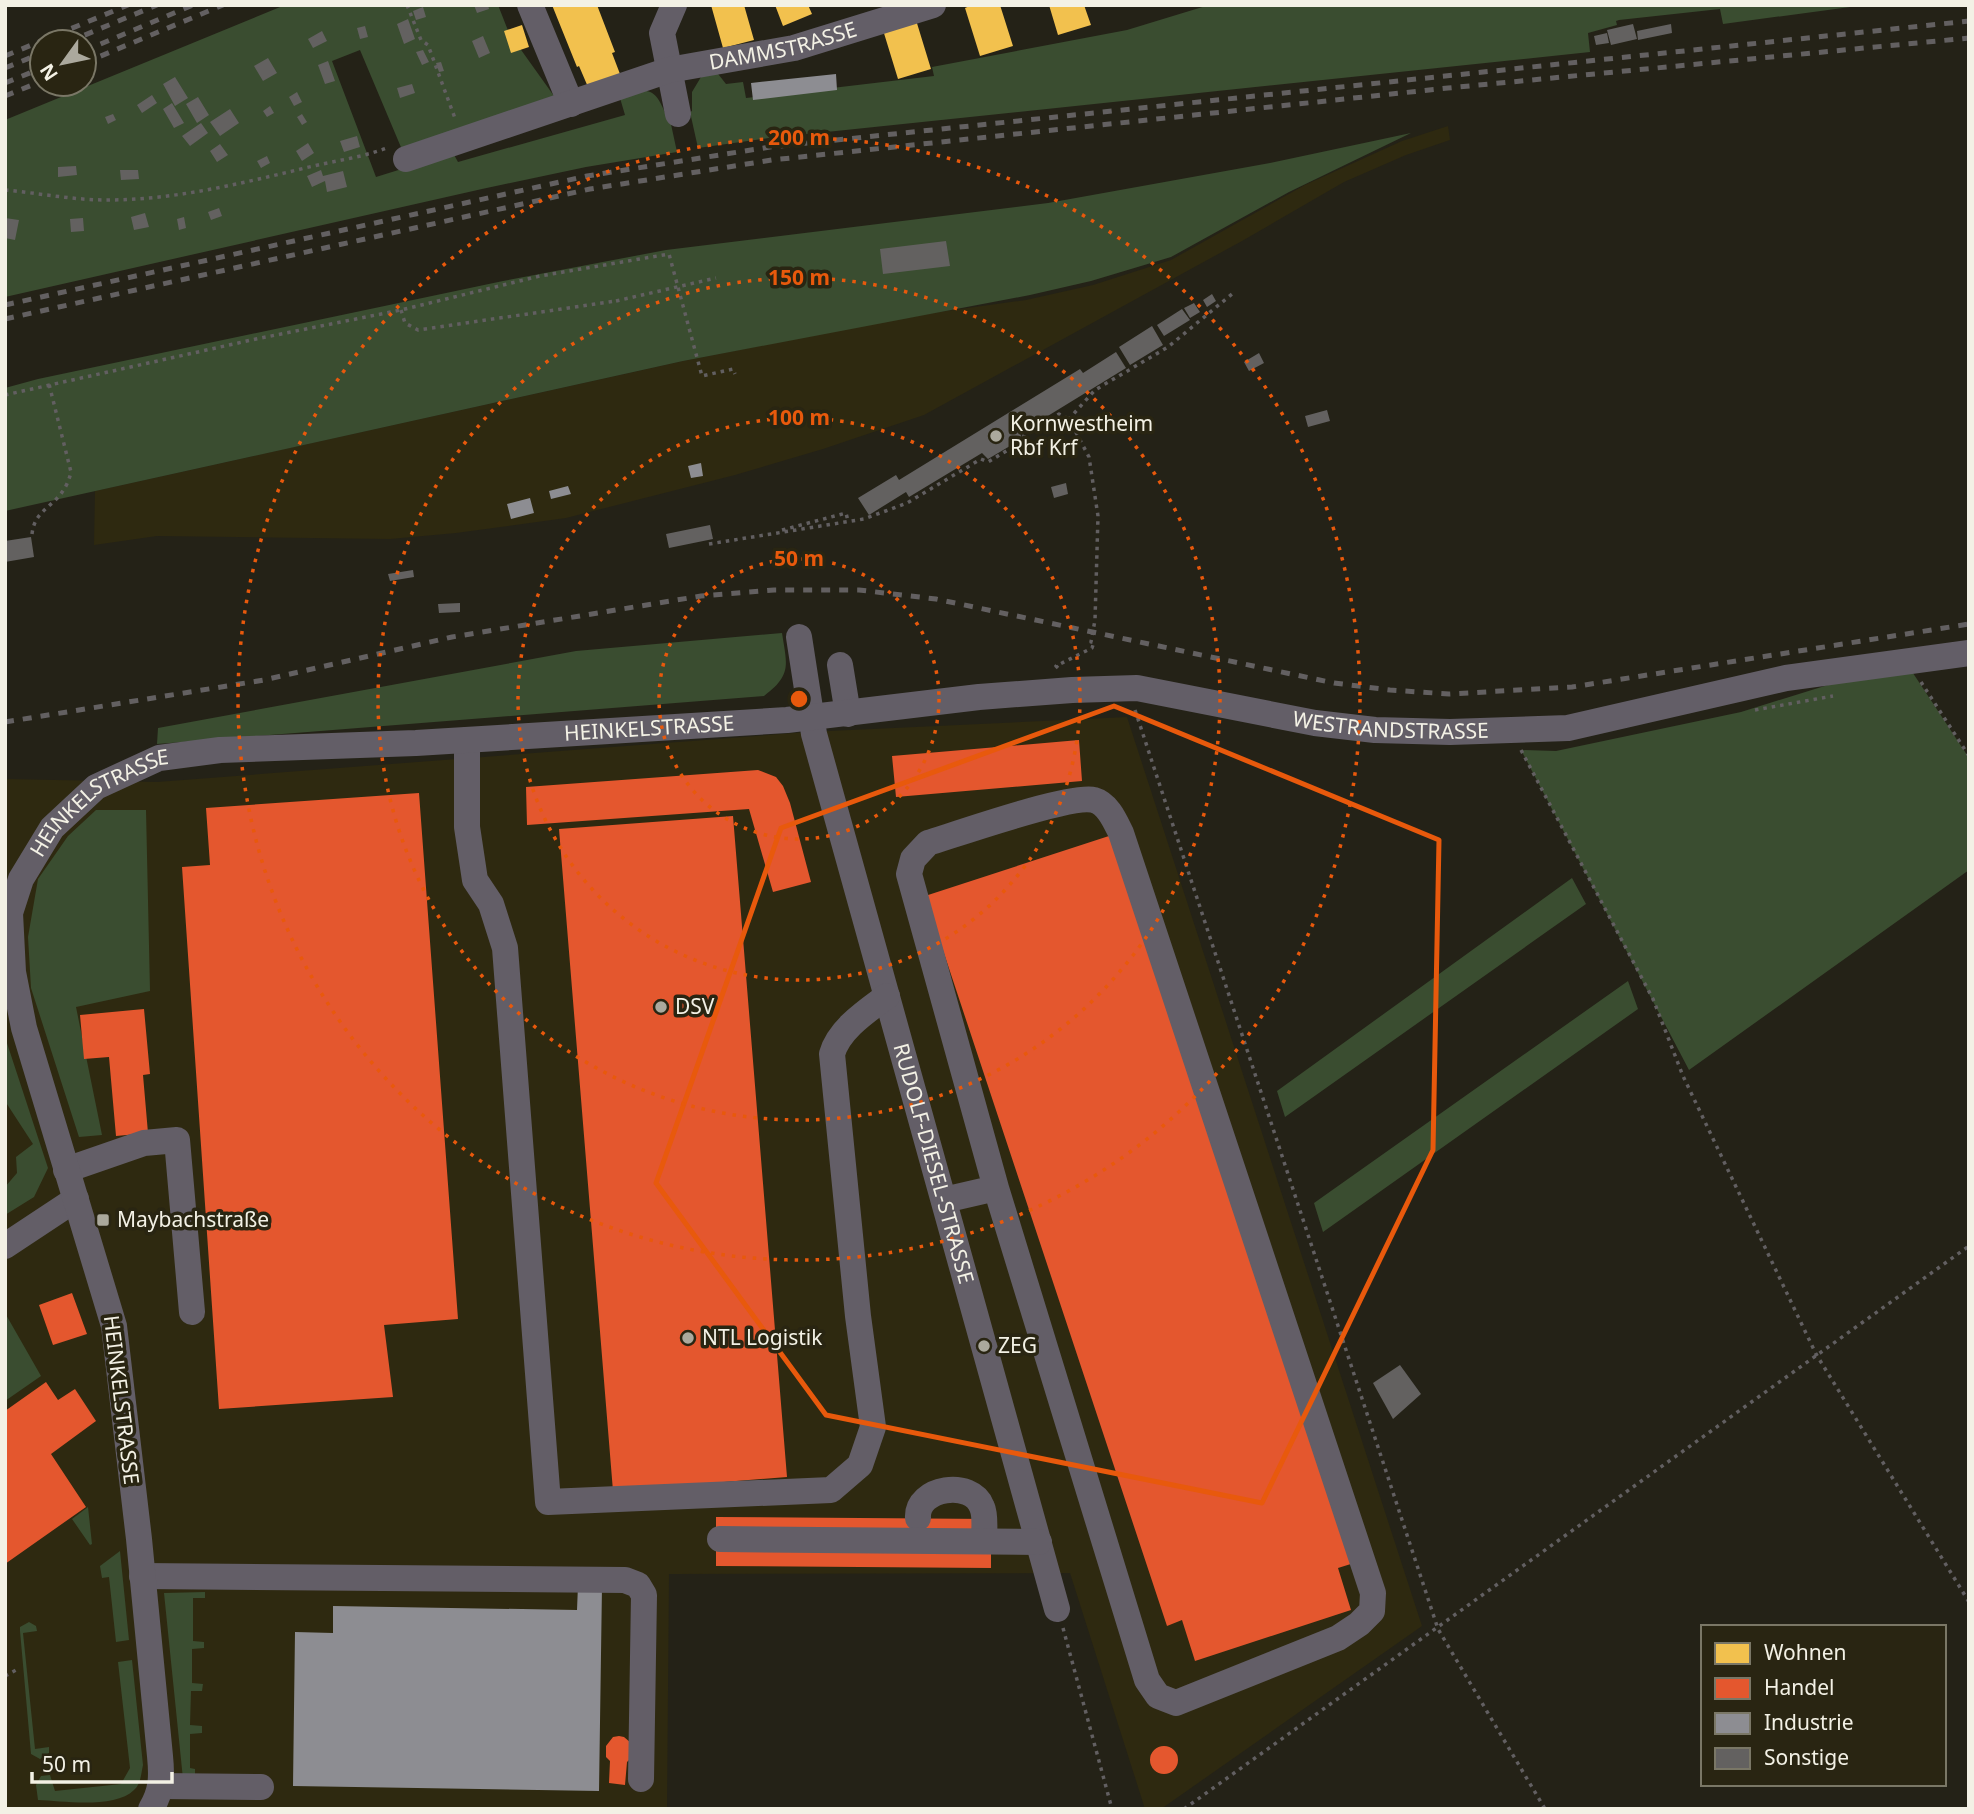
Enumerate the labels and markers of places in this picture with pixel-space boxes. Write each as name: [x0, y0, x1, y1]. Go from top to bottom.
place label: Kornwestheim Rbf Krf: [1010, 409, 1153, 461]
marker: Kornwestheim Rbf Krf: [988, 428, 1004, 444]
centre of rings: [787, 687, 811, 711]
place label: DSV: [675, 992, 715, 1020]
marker: DSV: [653, 999, 669, 1015]
place label: Maybachstraße: [117, 1205, 269, 1233]
marker: Maybachstraße: [95, 1212, 111, 1228]
place label: NTL Logistik: [702, 1323, 823, 1351]
marker: NTL Logistik: [680, 1330, 696, 1346]
place label: ZEG: [998, 1331, 1037, 1359]
marker: ZEG: [976, 1338, 992, 1354]

